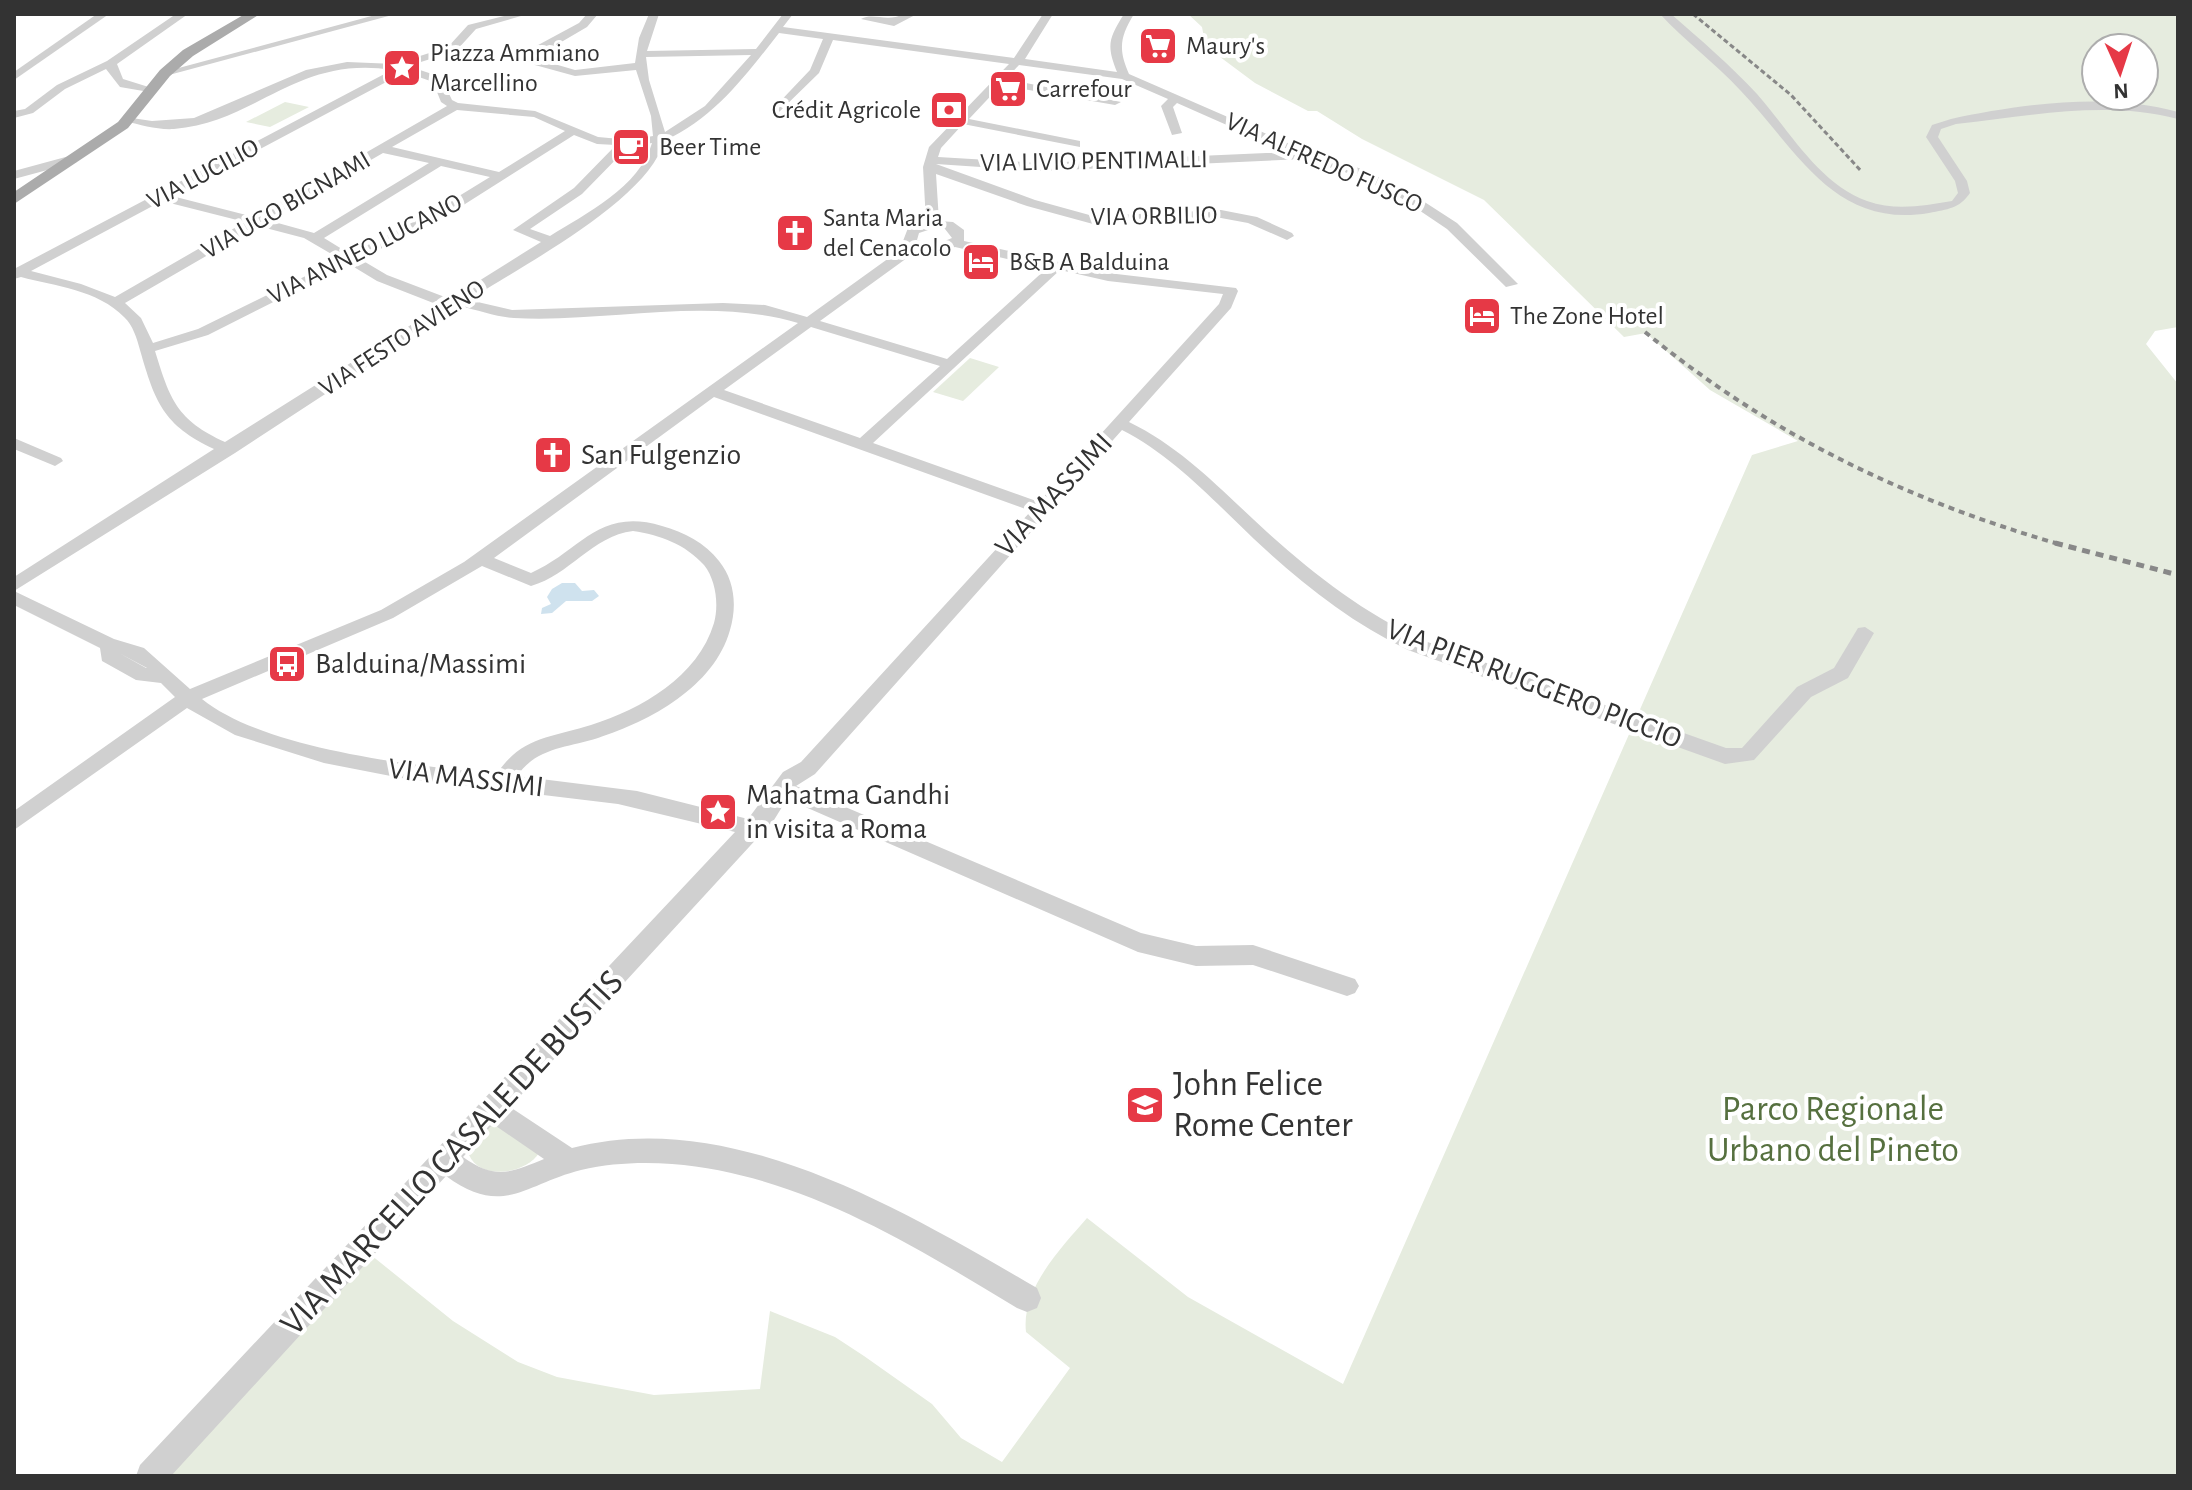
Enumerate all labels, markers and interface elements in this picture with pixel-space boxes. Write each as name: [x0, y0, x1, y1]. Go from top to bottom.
supermarket icon: Maury's: [1137, 25, 1179, 67]
north arrow: [2080, 32, 2160, 112]
place label: Maury's: [1186, 33, 1265, 59]
place label: Piazza Ammiano Marcellino: [430, 40, 600, 96]
place icon: Piazza Ammiano Marcellino: [381, 47, 423, 89]
supermarket icon: Carrefour: [987, 68, 1029, 110]
place label: Carrefour: [1036, 76, 1132, 102]
text: N: [2113, 80, 2129, 102]
bank icon: Crédit Agricole: [928, 89, 970, 131]
place label: Crédit Agricole: [772, 97, 921, 123]
street label: VIA ALFREDO FUSCO: [1222, 108, 1426, 218]
cafe icon: Beer Time: [610, 126, 652, 168]
street label: VIA LUCILIO: [143, 134, 263, 214]
place label: Beer Time: [659, 134, 761, 160]
street label: VIA UGO BIGNAMI: [197, 146, 375, 264]
street label: VIA LIVIO PENTIMALLI: [980, 146, 1208, 176]
street label: VIA ANNEO LUCANO: [264, 189, 466, 309]
street label: VIA ORBILIO: [1090, 202, 1218, 230]
place label: Santa Maria del Cenacolo: [823, 205, 952, 261]
church icon: Santa Maria del Cenacolo: [774, 212, 816, 254]
hotel icon: B&B A Balduina: [960, 241, 1002, 283]
place label: B&B A Balduina: [1009, 249, 1169, 275]
street label: VIA FESTO AVIENO: [315, 275, 489, 401]
hotel icon: The Zone Hotel: [1461, 295, 1503, 337]
place label: The Zone Hotel: [1510, 303, 1664, 329]
street label: VIA MASSIMI: [990, 428, 1118, 562]
church icon: San Fulgenzio: [532, 434, 574, 476]
place label: San Fulgenzio: [581, 440, 741, 470]
street label: VIA PIER RUGGERO PICCIO: [1382, 614, 1686, 754]
bus stop icon: Balduina/Massimi: [266, 643, 308, 685]
place label: Balduina/Massimi: [315, 649, 526, 679]
street label: VIA MASSIMI: [387, 754, 545, 802]
place label: Mahatma Gandhi in visita a Roma: [746, 780, 950, 844]
place icon: Mahatma Gandhi in visita a Roma: [697, 791, 739, 833]
street label: VIA MARCELLO CASALE DE BUSTIS: [274, 964, 630, 1342]
place label: John Felice Rome Center: [1173, 1066, 1353, 1143]
school or university icon: John Felice Rome Center: [1124, 1084, 1166, 1126]
park label: Parco Regionale Urbano del Pineto: [1707, 1091, 1959, 1168]

